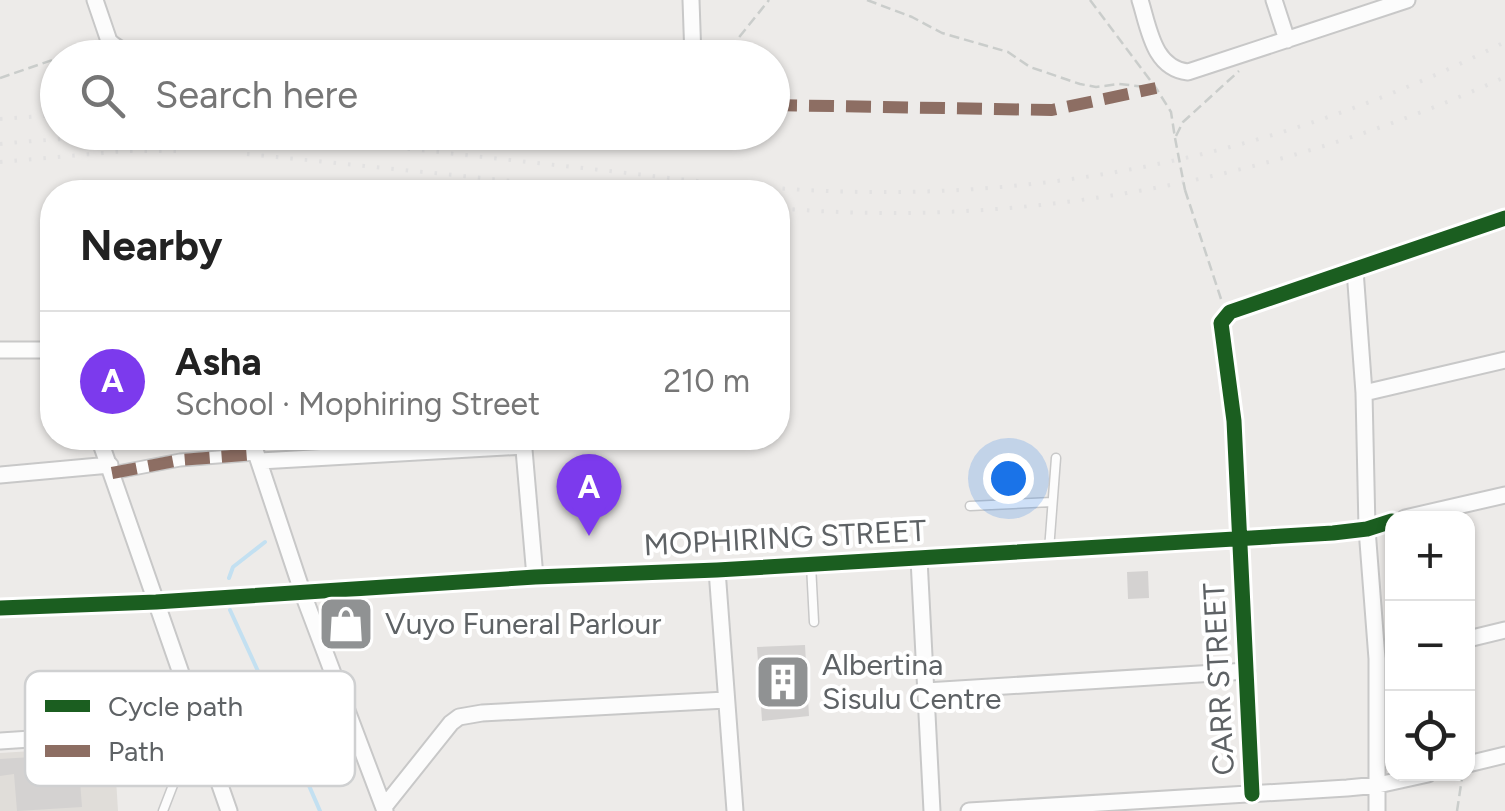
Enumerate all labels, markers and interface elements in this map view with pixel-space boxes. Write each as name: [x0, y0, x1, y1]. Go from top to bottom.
search box: [40, 40, 790, 150]
icon: search: [75, 68, 130, 123]
text: Search here: [155, 72, 358, 118]
text: Nearby: [80, 220, 222, 271]
text: Asha: [175, 339, 262, 385]
text: A: [101, 362, 124, 400]
text: 210 m: [663, 362, 750, 400]
text: School · Mophiring Street: [175, 385, 540, 423]
your location: [983, 453, 1034, 504]
pin: A: [556, 454, 622, 536]
map controls: [1385, 511, 1475, 781]
button: +: [1385, 511, 1475, 601]
street label: MOPHIRING STREET: [643, 512, 928, 563]
street label: CARR STREET: [1195, 581, 1242, 776]
shop icon: Vuyo Funeral Parlour: [316, 594, 376, 654]
button: −: [1385, 601, 1475, 691]
place label: Vuyo Funeral Parlour: [385, 605, 661, 642]
place label: Albertina Sisulu Centre: [822, 646, 1001, 717]
building icon: Albertina Sisulu Centre: [753, 652, 813, 712]
legend: [25, 671, 355, 786]
text: Cycle path: [108, 689, 243, 723]
button: locate: [1385, 691, 1475, 781]
text: Path: [108, 734, 164, 768]

